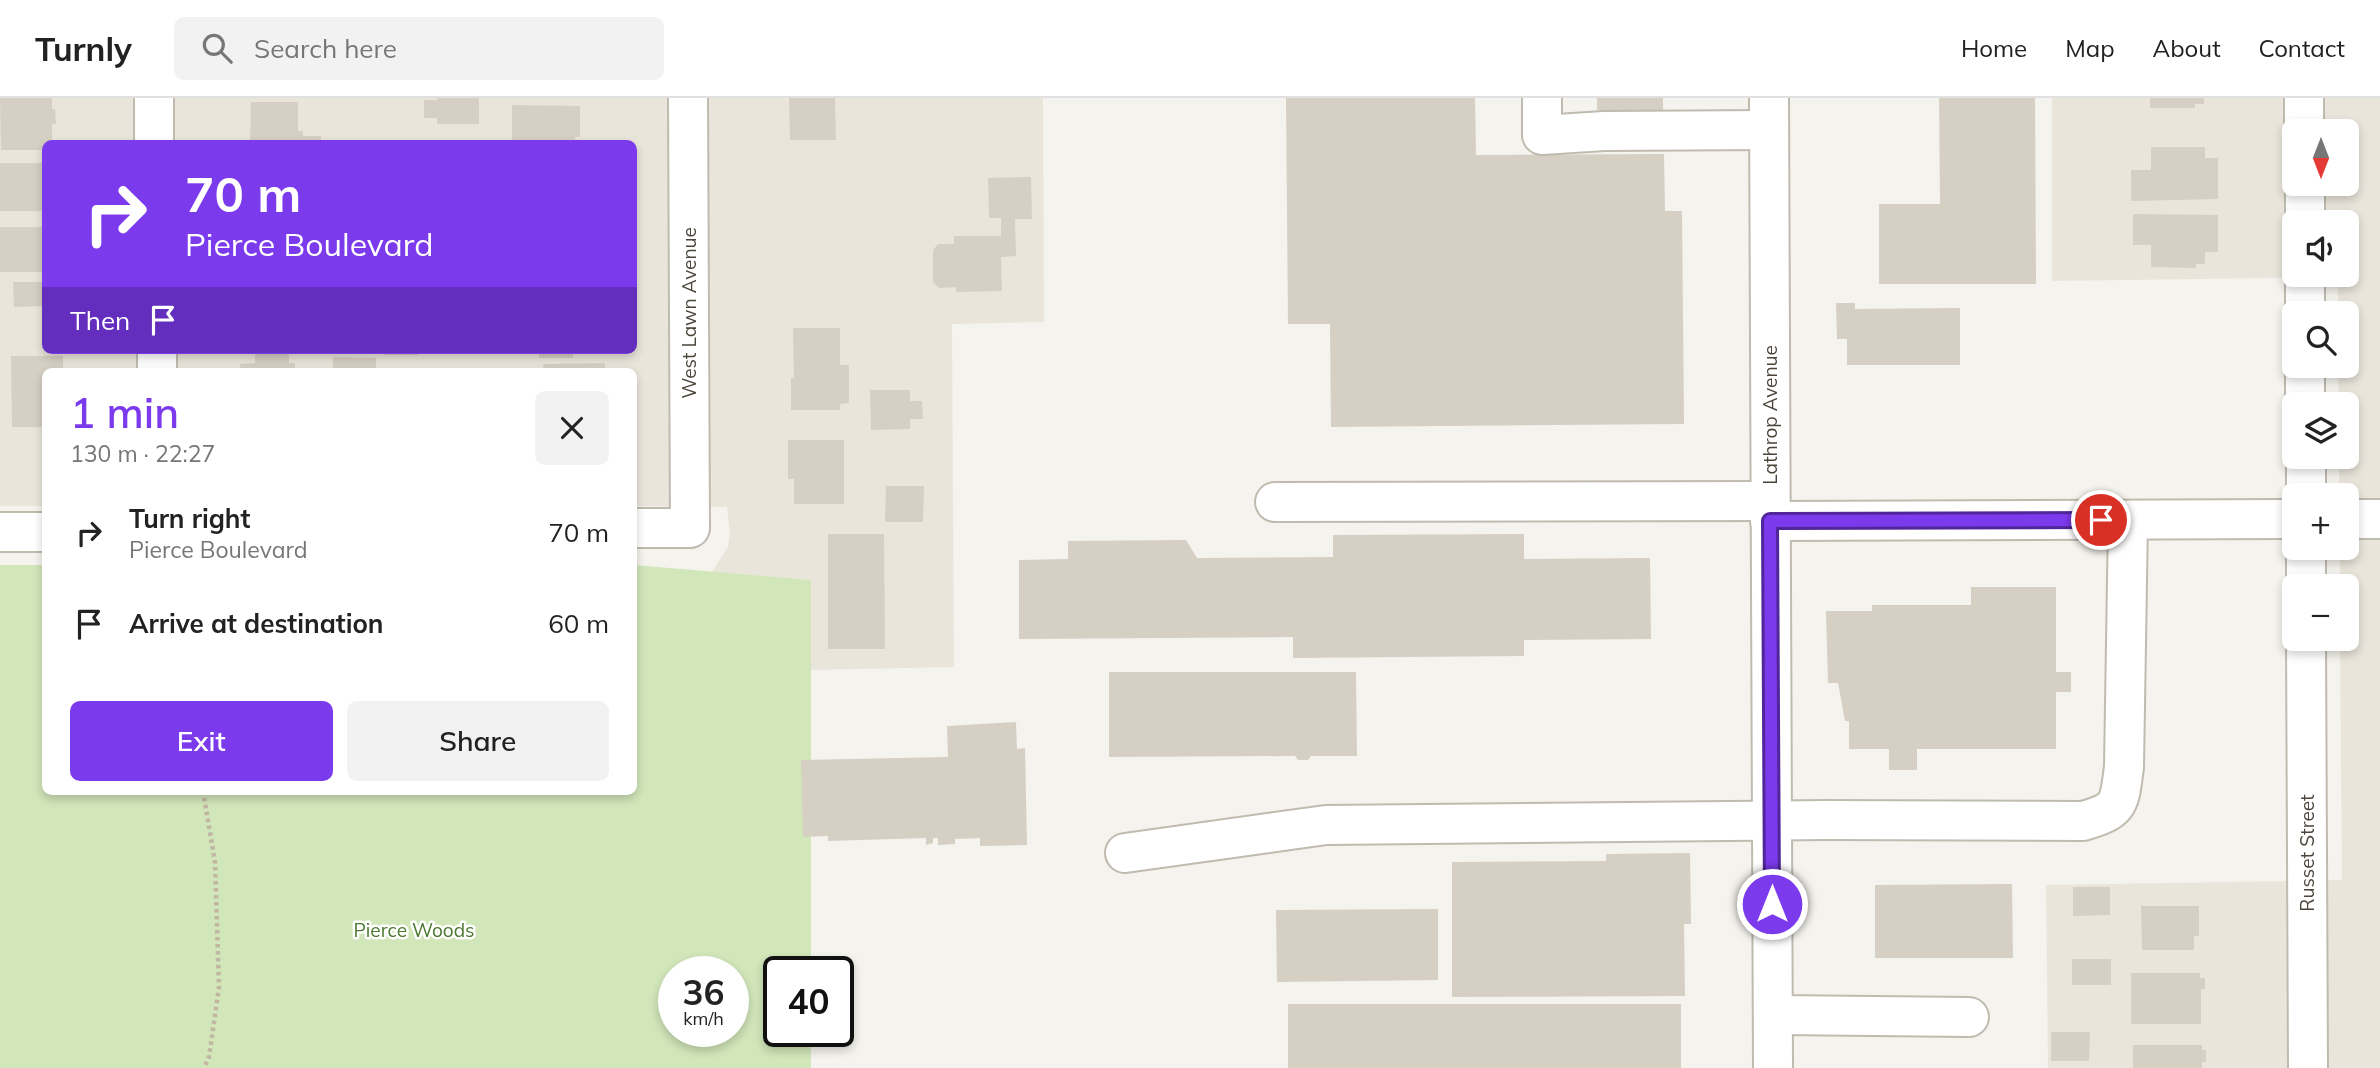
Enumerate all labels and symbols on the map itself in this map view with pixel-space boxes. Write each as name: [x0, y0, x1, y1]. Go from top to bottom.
north arrow: [2282, 119, 2359, 196]
street label: West Lawn Avenue: [677, 227, 701, 399]
street label: Lathrop Avenue: [1758, 345, 1782, 485]
pin: [2071, 490, 2131, 550]
street label: Russet Street: [2295, 794, 2319, 912]
position arrow: [1735, 867, 1809, 941]
park label: Pierce Woods: [353, 918, 475, 942]
speed limit sign: 40: [763, 956, 854, 1047]

